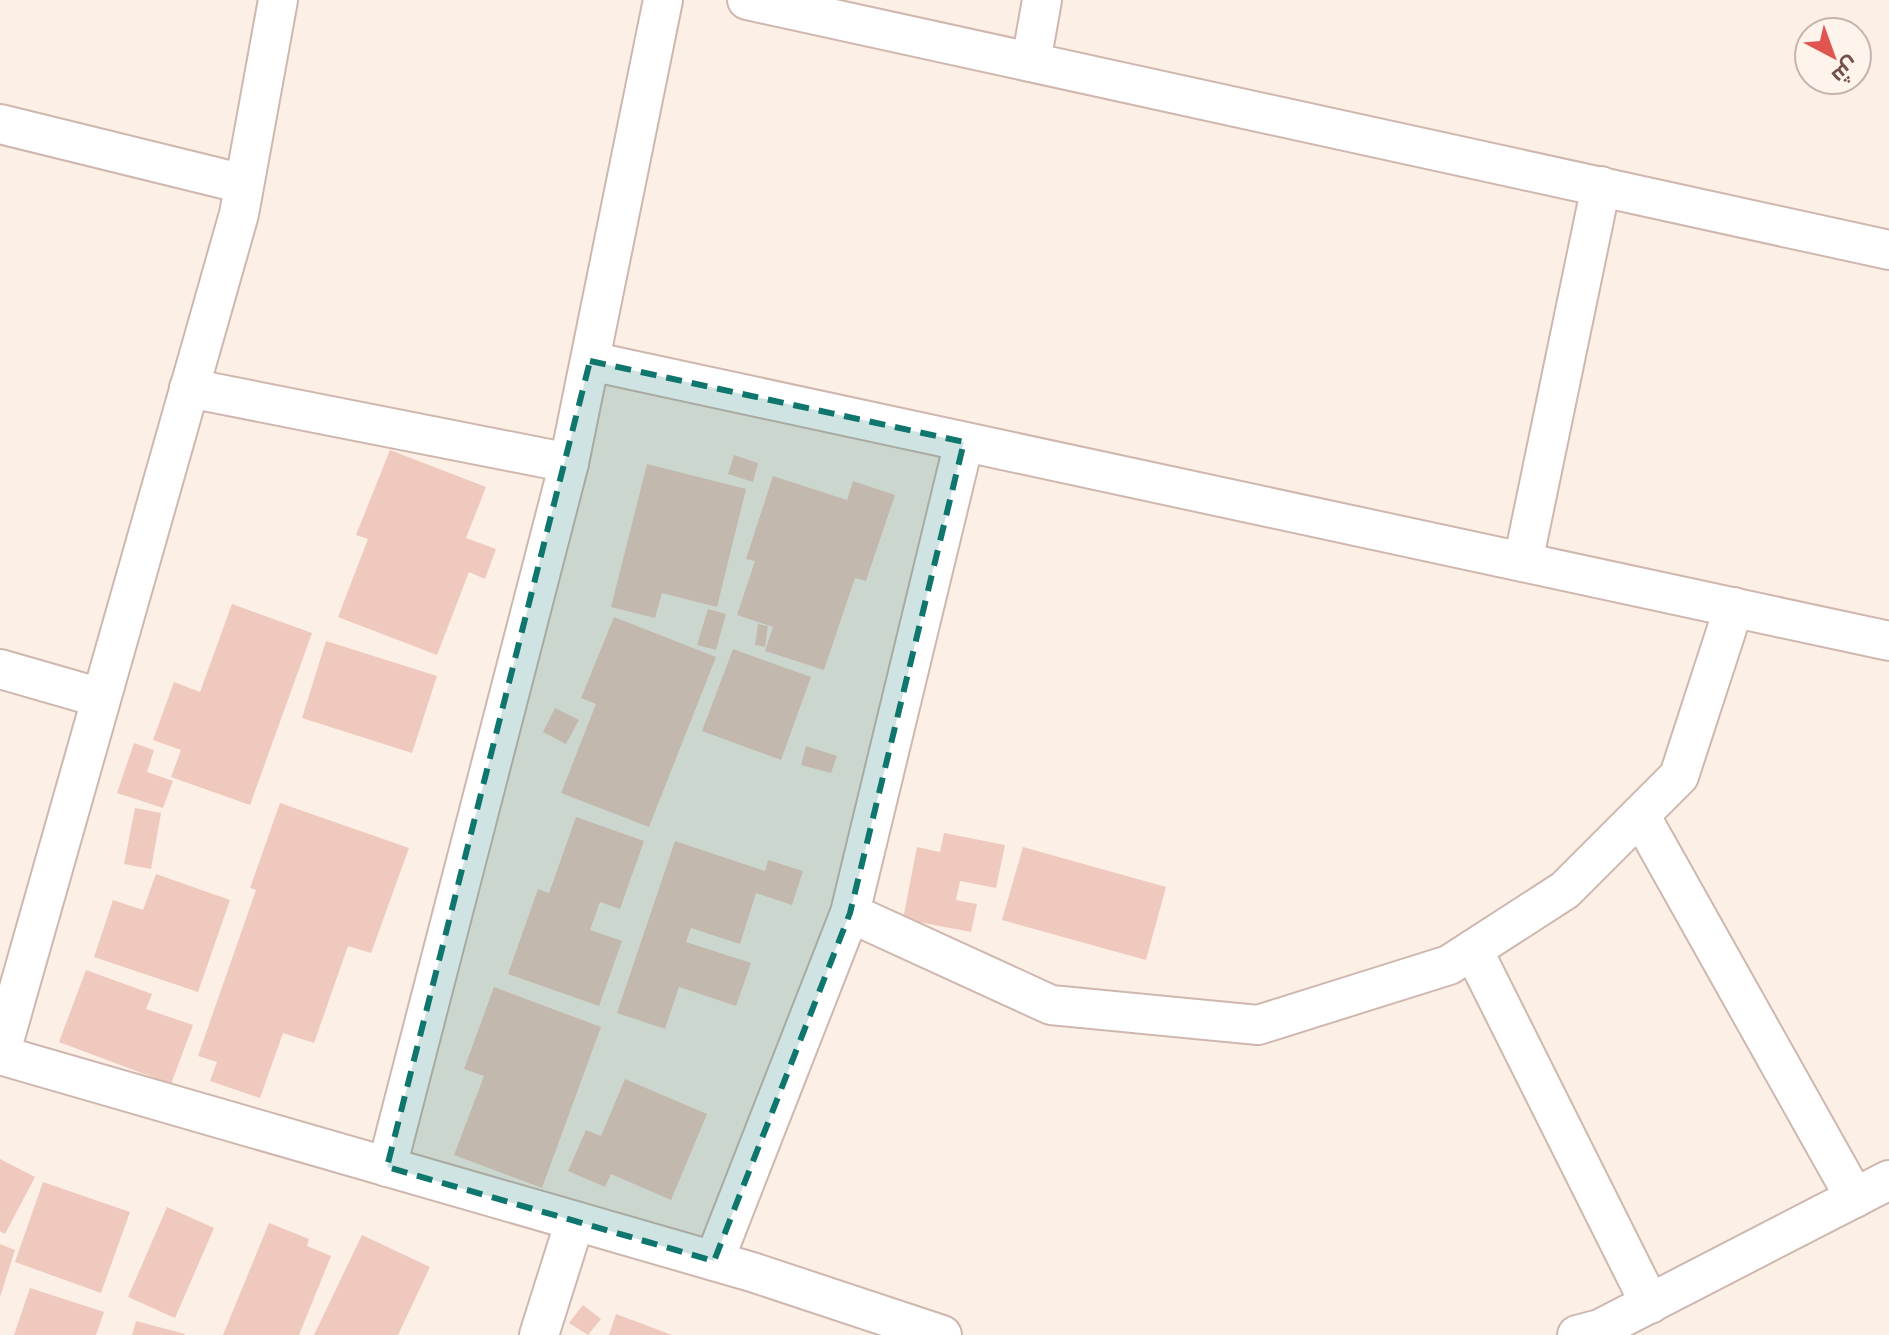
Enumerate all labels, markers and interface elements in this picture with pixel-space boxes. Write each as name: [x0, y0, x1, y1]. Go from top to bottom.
north arrow: [1793, 16, 1873, 96]
text: ش: [1826, 51, 1866, 91]

